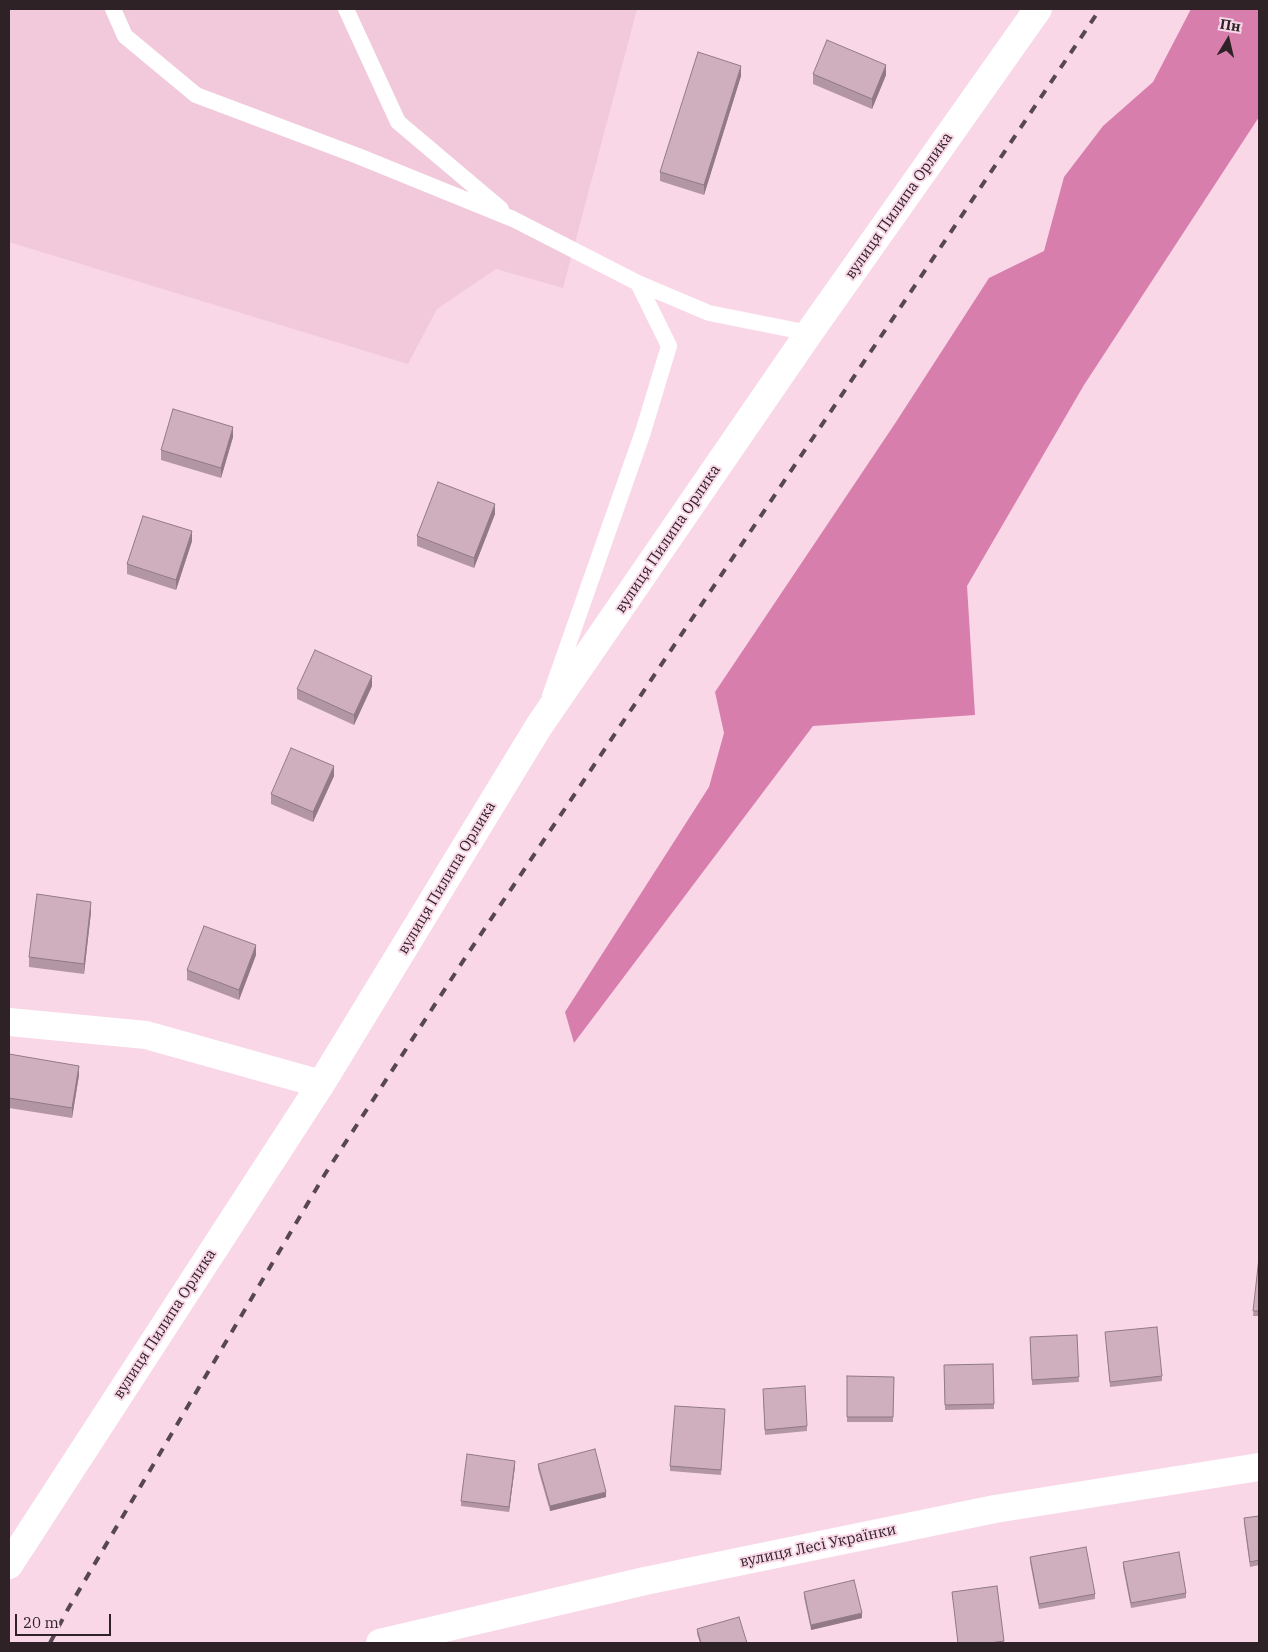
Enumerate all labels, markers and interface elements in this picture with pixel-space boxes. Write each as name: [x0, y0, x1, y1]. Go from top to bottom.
north arrow: [1203, 15, 1253, 65]
text: Пн: [1219, 15, 1242, 36]
street label: вулиця Пилипа Орлика: [841, 129, 957, 283]
street label: вулиця Пилипа Орлика: [612, 462, 724, 616]
street label: вулиця Пилипа Орлика: [394, 798, 500, 958]
street label: вулиця Пилипа Орлика: [110, 1246, 220, 1402]
street label: вулиця Лесі Українки: [738, 1521, 898, 1571]
scale bar: [18, 1604, 114, 1636]
text: 20 m: [23, 1613, 59, 1632]

